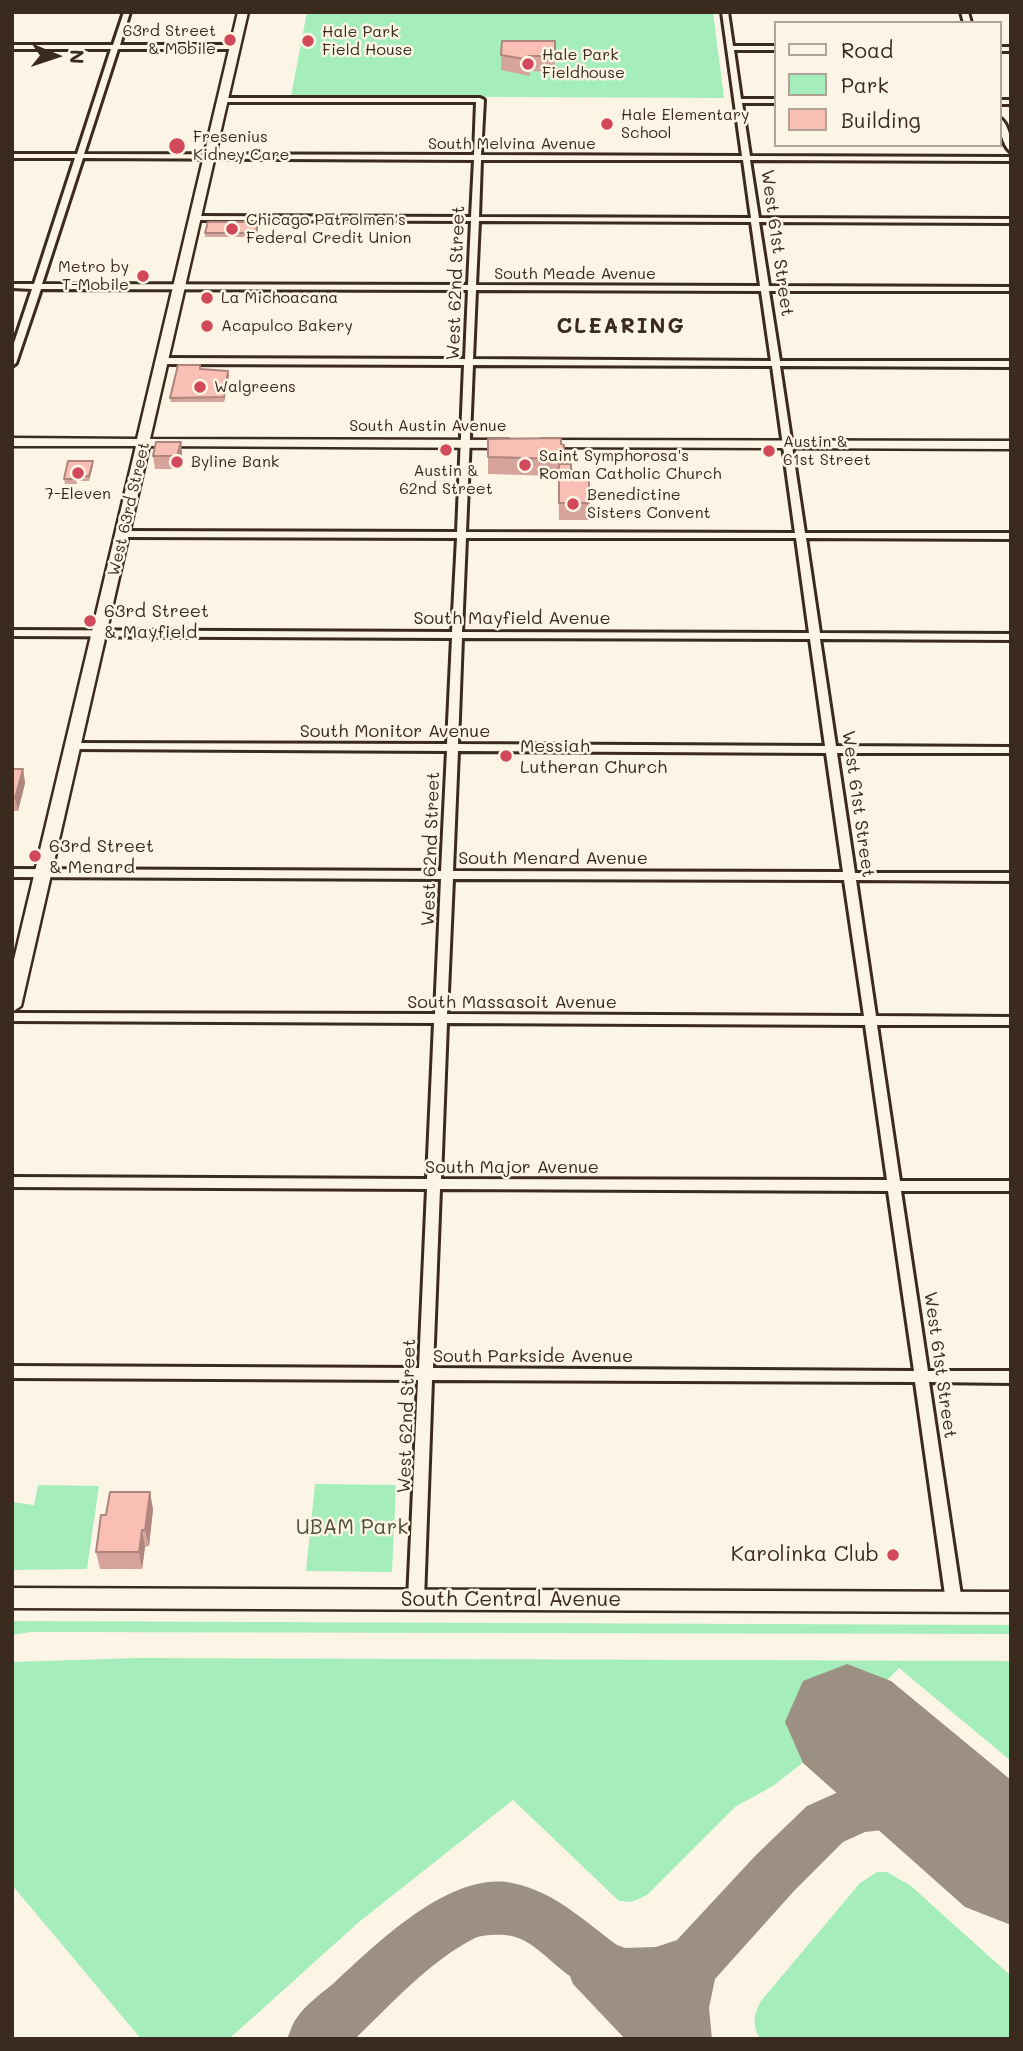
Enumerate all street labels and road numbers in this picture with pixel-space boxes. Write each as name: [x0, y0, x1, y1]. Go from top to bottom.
street label: South Melvina Avenue: [428, 134, 596, 154]
street label: West 61st Street: [756, 168, 798, 318]
street label: West 62nd Street: [443, 205, 469, 361]
street label: South Meade Avenue: [494, 264, 656, 284]
street label: South Austin Avenue: [349, 416, 507, 436]
street label: West 63rd Street: [104, 440, 154, 578]
street label: South Mayfield Avenue: [413, 607, 611, 629]
street label: South Monitor Avenue: [300, 720, 490, 742]
street label: West 61st Street: [837, 729, 879, 879]
street label: West 62nd Street: [418, 771, 444, 927]
street label: South Menard Avenue: [458, 847, 648, 869]
street label: South Massasoit Avenue: [407, 991, 617, 1013]
street label: South Major Avenue: [425, 1156, 599, 1178]
street label: West 61st Street: [919, 1290, 961, 1440]
street label: West 62nd Street: [394, 1338, 420, 1494]
street label: South Parkside Avenue: [433, 1345, 633, 1367]
street label: South Central Avenue: [401, 1587, 621, 1613]

